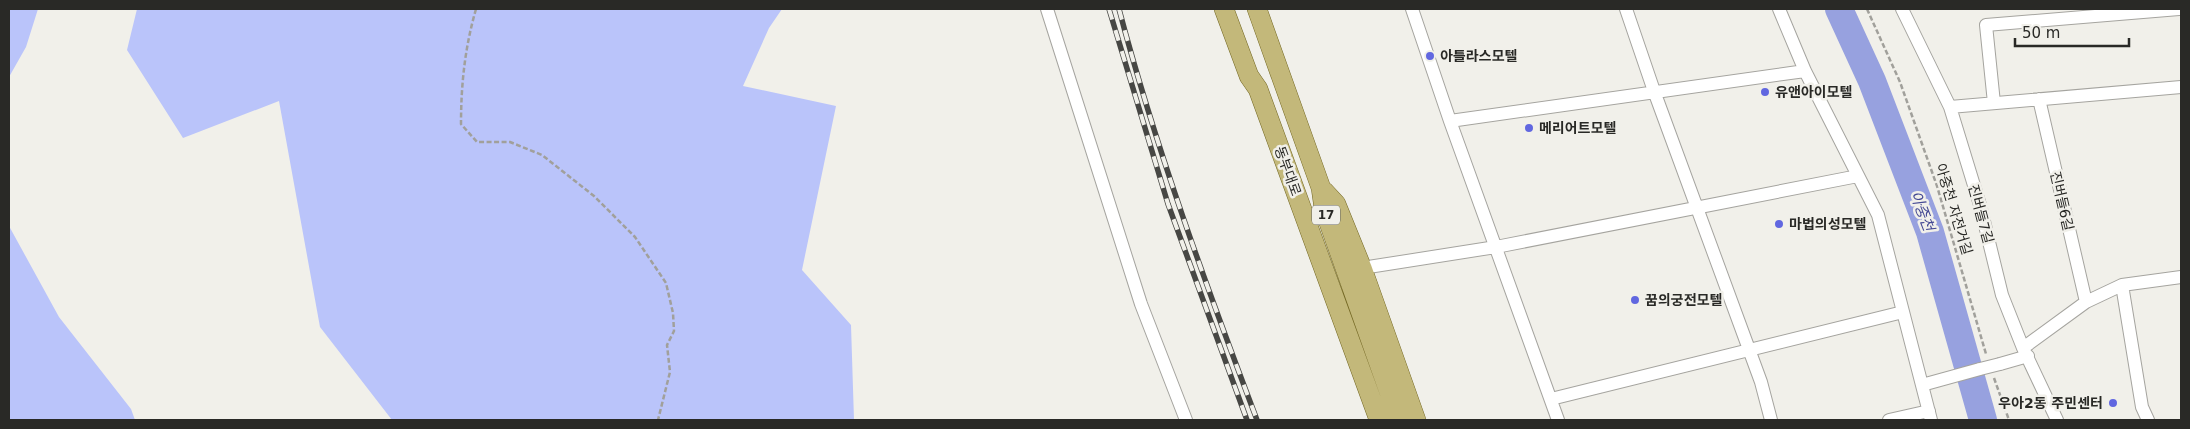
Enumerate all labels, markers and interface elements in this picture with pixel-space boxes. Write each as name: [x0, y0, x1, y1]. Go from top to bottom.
scale bar: [2015, 15, 2129, 47]
text: 50 m: [2022, 24, 2060, 42]
place label: 아틀라스모텔: [1440, 48, 1517, 64]
marker: 아틀라스모텔: [1424, 50, 1436, 62]
place label: 유앤아이모텔: [1775, 84, 1852, 100]
marker: 유앤아이모텔: [1759, 86, 1771, 98]
place label: 메리어트모텔: [1539, 120, 1616, 136]
marker: 메리어트모텔: [1523, 122, 1535, 134]
street label: 동부대로: [1272, 144, 1304, 198]
street label: 아중천 자전거길: [1933, 161, 1975, 257]
street label: 진버들6길: [2047, 170, 2077, 232]
street label: 진버들7길: [1965, 183, 1997, 245]
water label: 아중천: [1906, 188, 1939, 236]
road number: 17: [1312, 206, 1340, 224]
place label: 마법의성모텔: [1789, 216, 1866, 232]
marker: 마법의성모텔: [1773, 218, 1785, 230]
place label: 꿈의궁전모텔: [1645, 292, 1722, 308]
marker: 꿈의궁전모텔: [1629, 294, 1641, 306]
place label: 우아2동 주민센터: [1998, 395, 2103, 411]
marker: 우아2동 주민센터: [2107, 397, 2119, 409]

